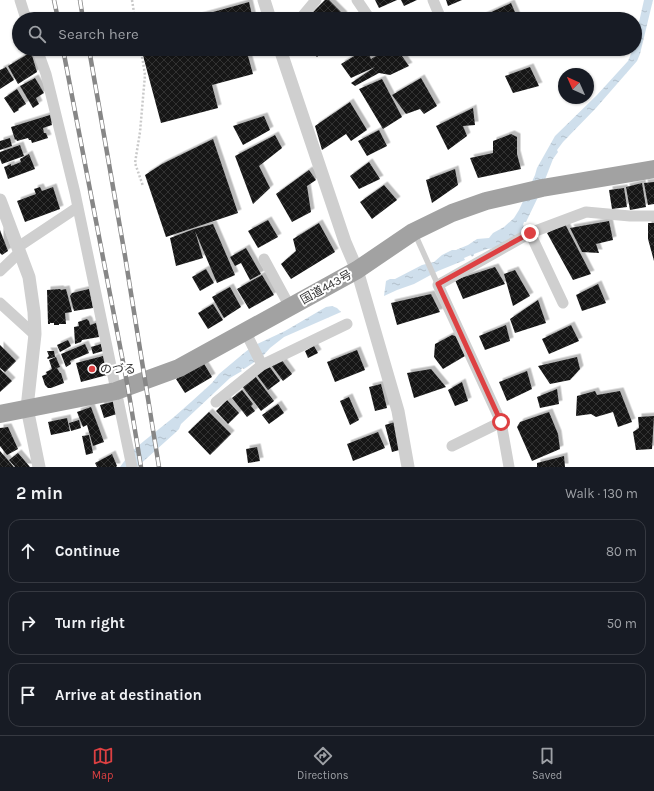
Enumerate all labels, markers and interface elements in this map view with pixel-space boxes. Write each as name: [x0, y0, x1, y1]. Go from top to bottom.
search box: [12, 12, 642, 56]
icon: search: [26, 23, 48, 45]
text: Search here: [58, 25, 139, 43]
north arrow: [558, 68, 594, 104]
route end: [521, 224, 539, 242]
street label: 国道443号: [298, 267, 354, 307]
place label: のづる: [100, 362, 136, 376]
marker: のづる: [87, 364, 97, 374]
route start: [492, 413, 510, 431]
text: 2 min: [16, 483, 63, 503]
text: Walk · 130 m: [565, 486, 638, 501]
icon: ahead: [17, 540, 39, 562]
text: Continue: [55, 542, 120, 560]
text: 80 m: [606, 544, 637, 559]
icon: right: [17, 612, 39, 634]
text: Turn right: [55, 614, 125, 632]
text: 50 m: [607, 616, 637, 631]
icon: arrive: [17, 684, 39, 706]
text: Arrive at destination: [55, 686, 202, 704]
tab: Map: [92, 745, 114, 782]
tab: Directions: [297, 745, 349, 782]
tab: Saved: [532, 745, 562, 782]

